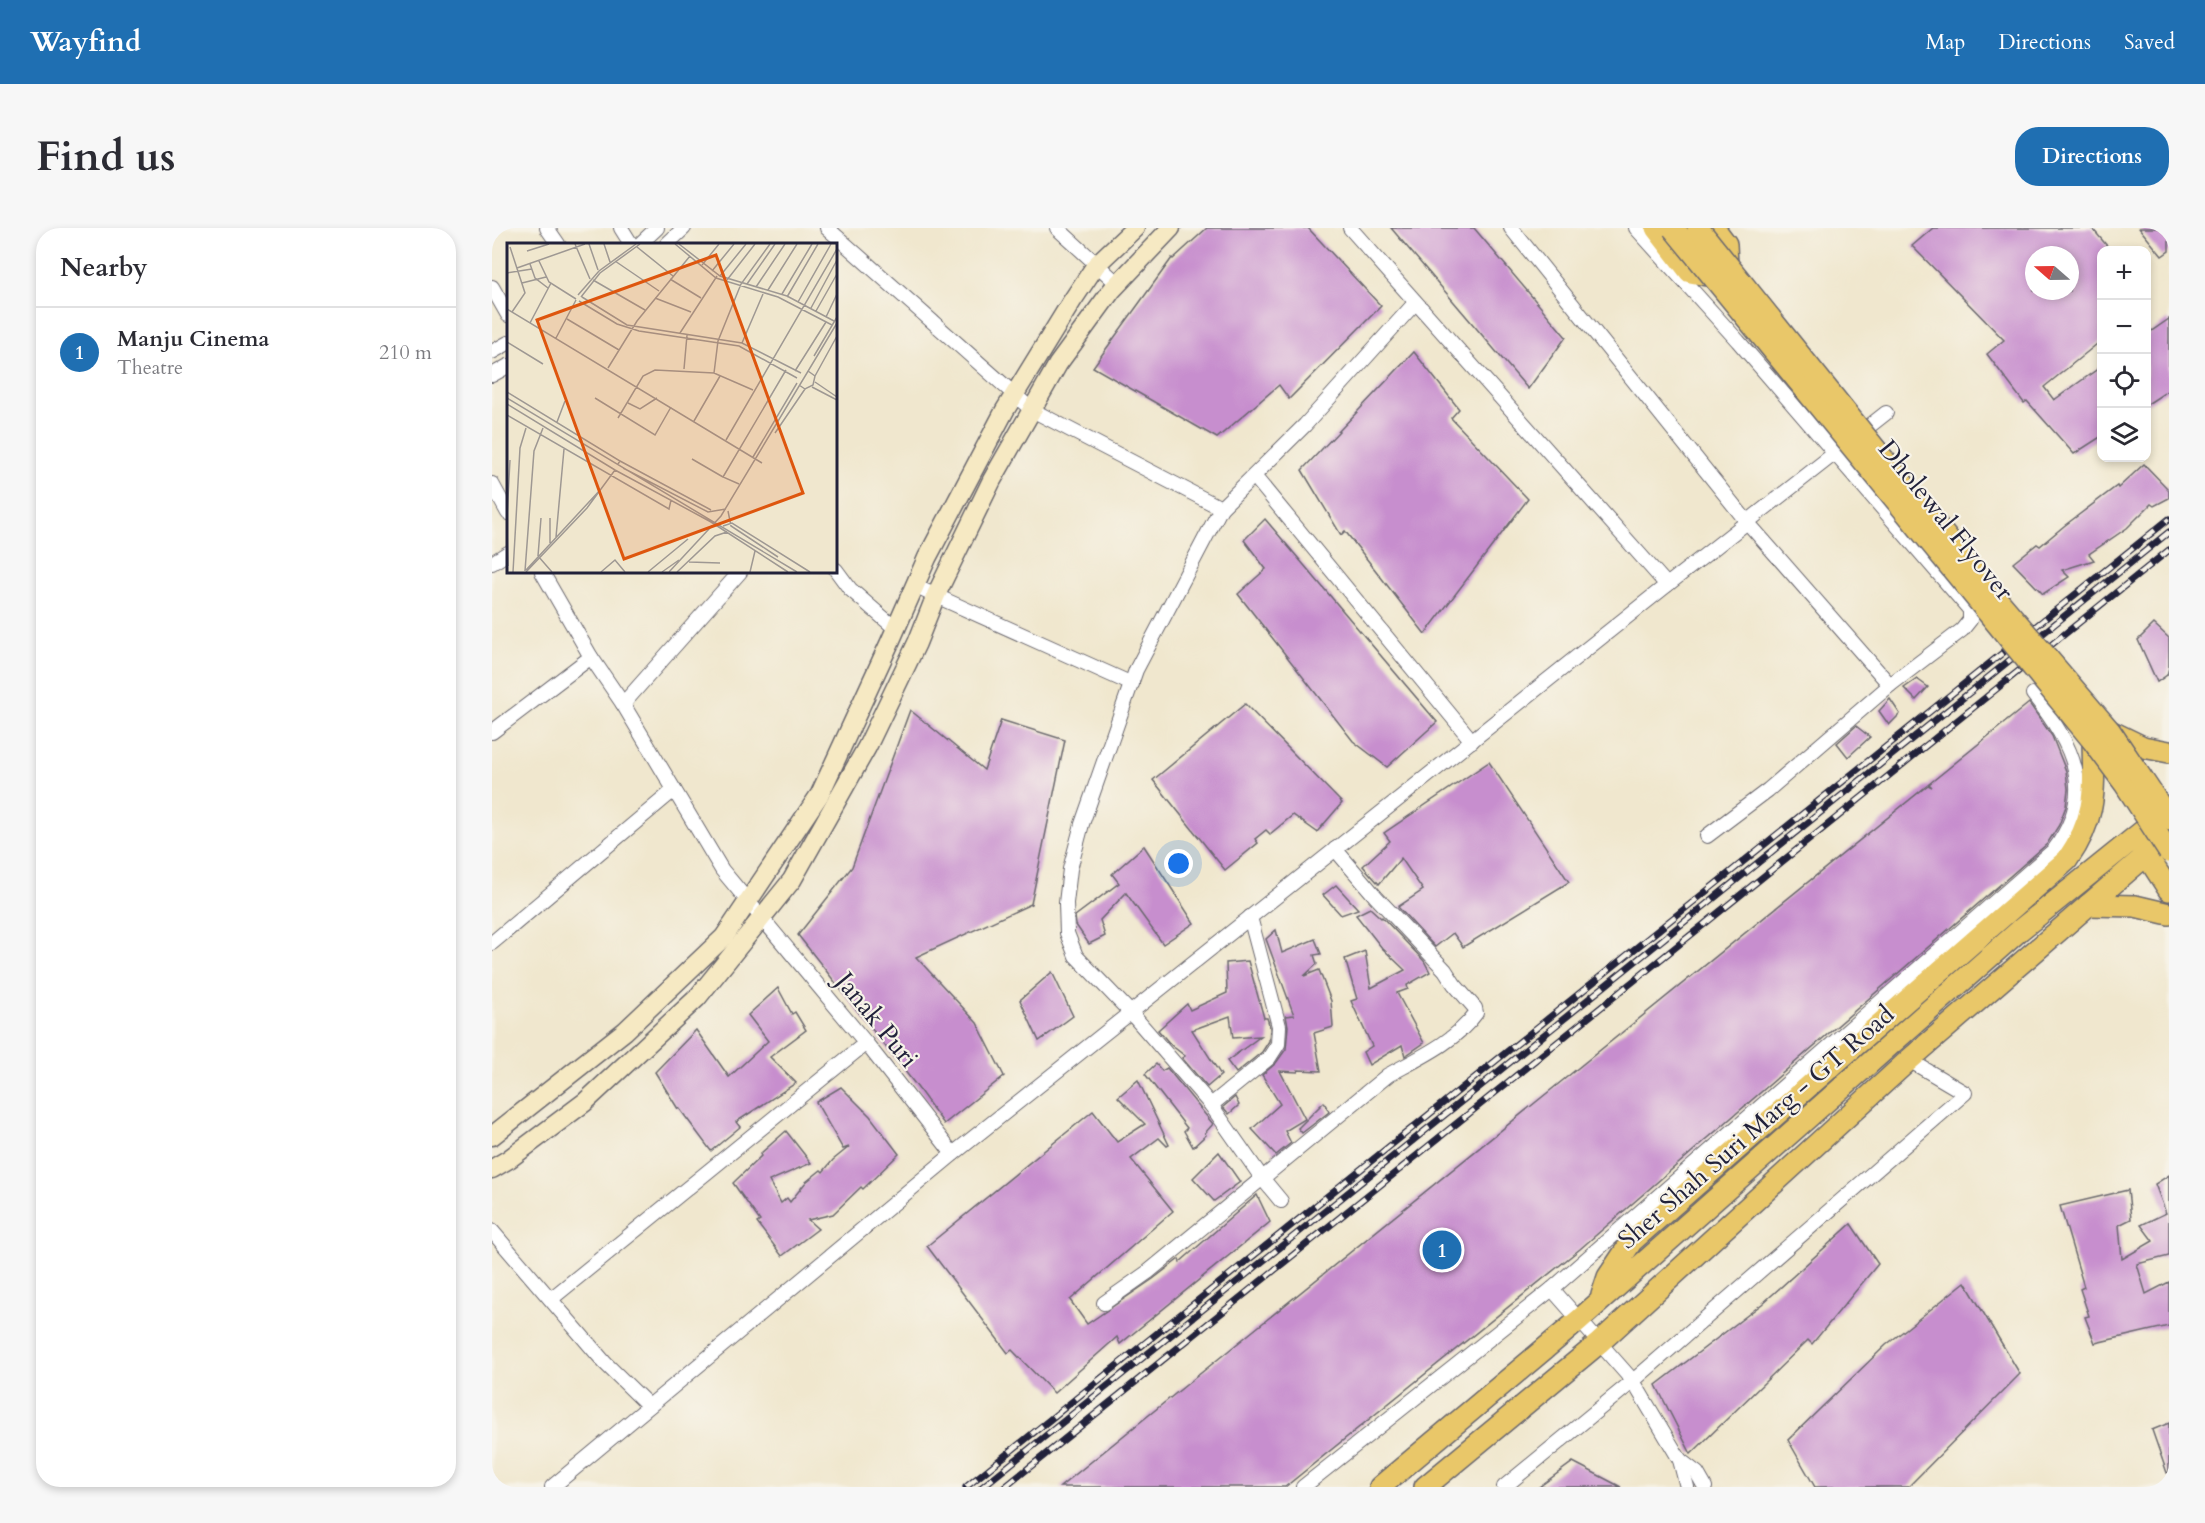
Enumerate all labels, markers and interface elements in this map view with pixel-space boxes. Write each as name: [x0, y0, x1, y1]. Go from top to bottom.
text: Wayfind: [30, 23, 141, 61]
text: Map: [1925, 28, 1965, 57]
text: Directions: [1998, 28, 2091, 57]
text: Saved: [2124, 28, 2175, 57]
button: Directions: [2015, 127, 2169, 186]
text: Find us: [36, 128, 176, 185]
inset map: [507, 243, 837, 573]
north arrow: [2025, 246, 2079, 300]
map controls: [2097, 246, 2151, 462]
button: +: [2097, 246, 2151, 300]
text: Nearby: [60, 250, 148, 285]
button: −: [2097, 300, 2151, 354]
text: Manju Cinema: [117, 324, 270, 354]
text: 1: [74, 339, 85, 366]
text: 210 m: [379, 339, 432, 366]
text: Theatre: [117, 354, 183, 381]
button: locate: [2097, 354, 2151, 408]
button: layers: [2097, 408, 2151, 462]
street label: Dholewal Flyover: [1870, 432, 2022, 608]
your location: [1164, 849, 1193, 878]
street label: Janak Puri: [825, 962, 926, 1075]
street label: Sher Shah Suri Marg - GT Road: [1610, 997, 1902, 1257]
pin: 1: [1422, 1228, 1462, 1272]

